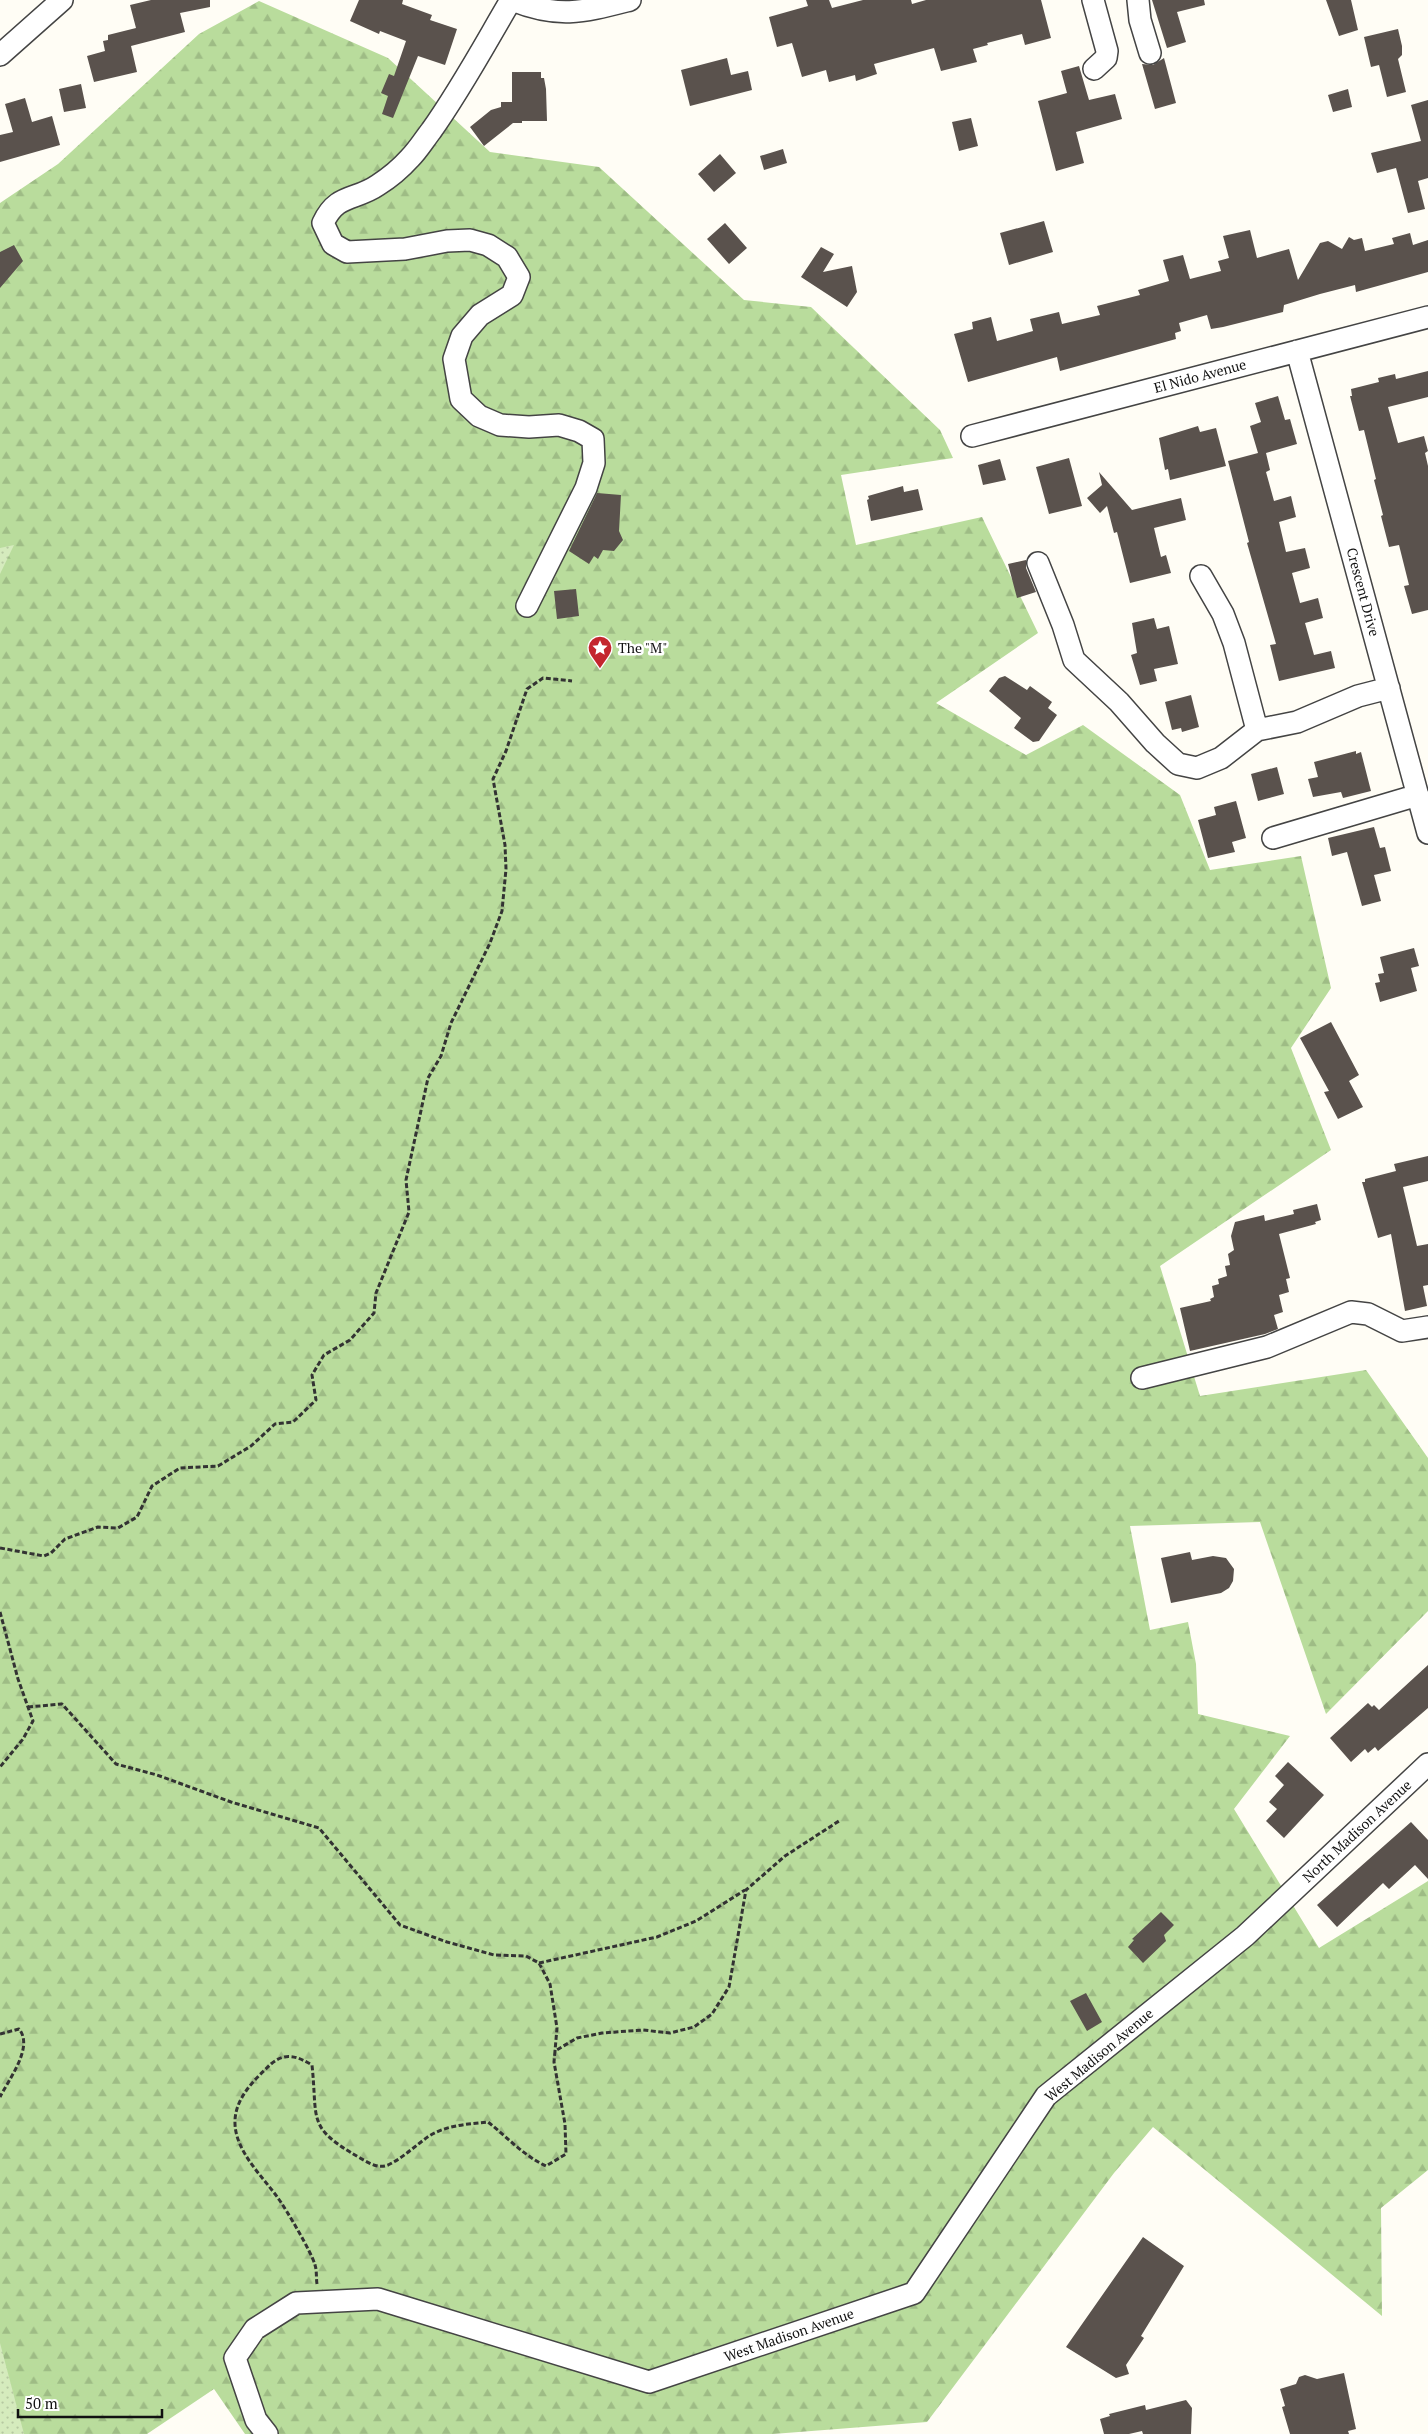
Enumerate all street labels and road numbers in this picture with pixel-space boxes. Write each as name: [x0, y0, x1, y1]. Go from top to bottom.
street label: El Nido Avenue: [1152, 354, 1248, 397]
street label: Crescent Drive: [1343, 545, 1384, 638]
street label: North Madison Avenue: [1298, 1775, 1415, 1886]
street label: West Madison Avenue: [1040, 2004, 1157, 2106]
street label: West Madison Avenue: [721, 2303, 856, 2366]

